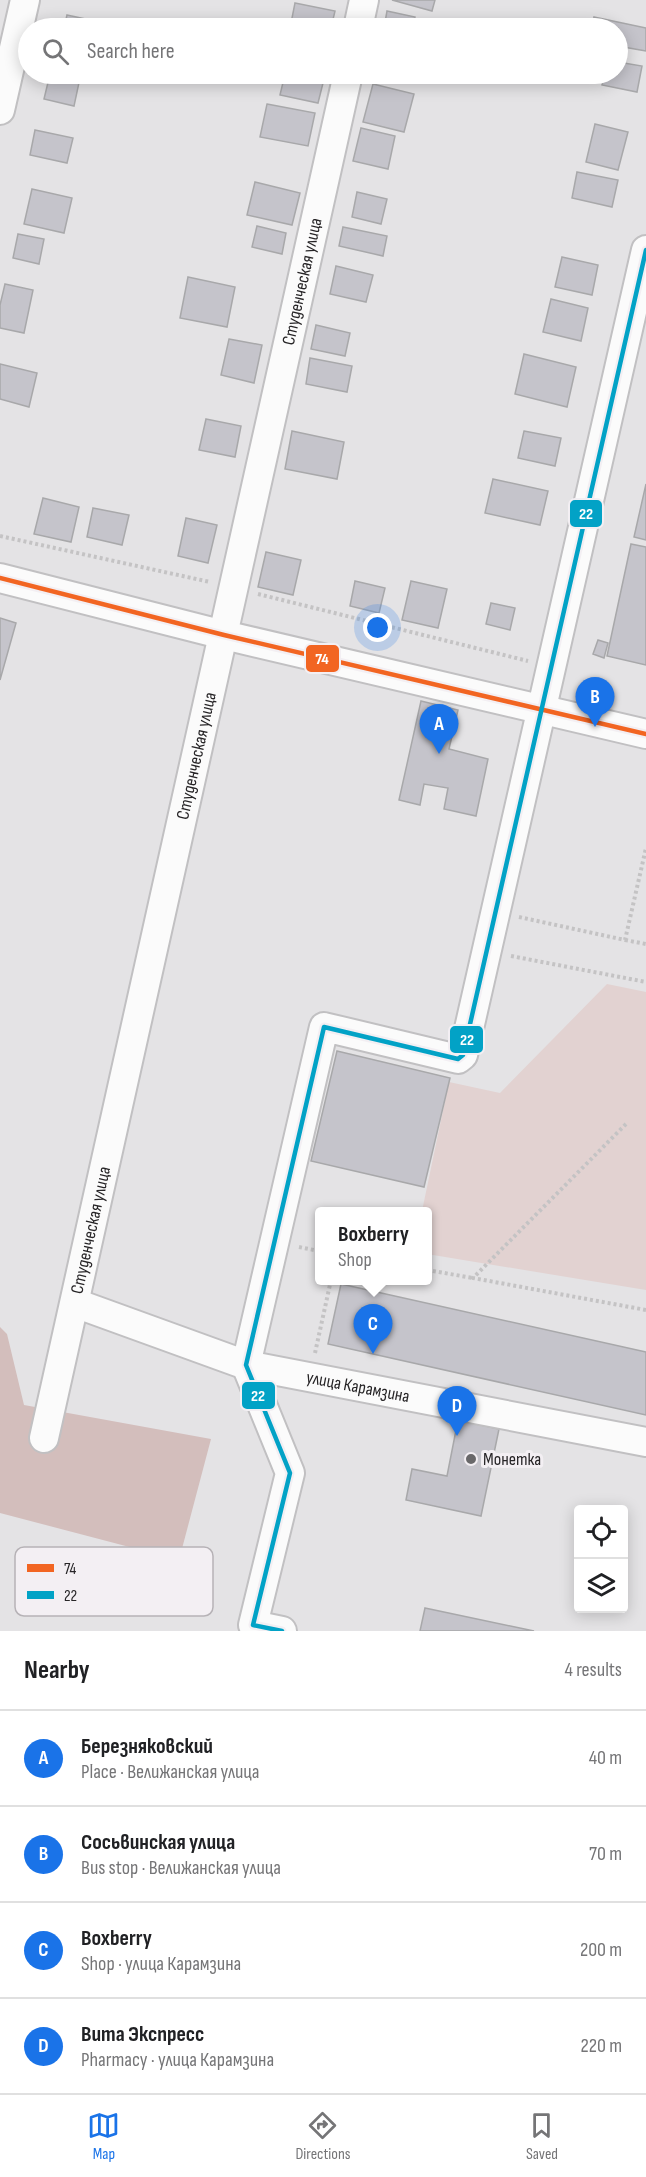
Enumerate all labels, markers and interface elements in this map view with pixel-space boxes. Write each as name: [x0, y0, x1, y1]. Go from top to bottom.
search box: [18, 18, 628, 84]
icon: search: [39, 35, 72, 68]
text: Search here: [87, 38, 174, 65]
street label: Студенческая улица: [278, 216, 327, 347]
line badge: 22: [569, 499, 603, 528]
text: 22: [579, 505, 593, 524]
your location: [363, 613, 392, 642]
line badge: 74: [305, 644, 340, 673]
text: 74: [315, 650, 329, 669]
pin: B: [576, 678, 614, 727]
street label: Студенческая улица: [172, 690, 221, 821]
pin: A: [420, 704, 458, 754]
line badge: 22: [449, 1025, 484, 1054]
text: 22: [460, 1031, 474, 1050]
street label: Студенческая улица: [66, 1165, 115, 1296]
popup: [315, 1207, 432, 1285]
text: Boxberry: [338, 1221, 409, 1248]
text: Shop: [338, 1248, 372, 1272]
pin: C: [354, 1304, 392, 1354]
street label: улица Карамзина: [305, 1367, 411, 1407]
line badge: 22: [241, 1381, 276, 1410]
pin: D: [438, 1386, 476, 1436]
text: 22: [251, 1387, 265, 1406]
place label: Монетка: [483, 1449, 541, 1470]
marker: Монетка: [464, 1452, 478, 1466]
map controls: [574, 1505, 628, 1613]
button: locate: [574, 1505, 628, 1559]
legend: [15, 1547, 213, 1616]
button: layers: [574, 1559, 628, 1613]
text: 74: [64, 1560, 77, 1579]
text: 22: [64, 1587, 77, 1606]
text: Nearby: [24, 1655, 90, 1686]
text: 4 results: [565, 1658, 622, 1682]
text: Березняковский: [81, 1733, 213, 1760]
text: A: [39, 1746, 48, 1770]
text: 40 m: [589, 1746, 622, 1770]
text: Place · Велижанская улица: [81, 1760, 259, 1784]
text: Сосьвинская улица: [81, 1829, 235, 1856]
text: B: [39, 1842, 48, 1866]
text: 70 m: [589, 1842, 622, 1866]
text: Bus stop · Велижанская улица: [81, 1856, 281, 1880]
text: Boxberry: [81, 1925, 152, 1952]
text: C: [38, 1938, 49, 1962]
text: 200 m: [580, 1938, 622, 1962]
text: Shop · улица Карамзина: [81, 1952, 241, 1976]
text: Вита Экспресс: [81, 2021, 204, 2048]
text: D: [38, 2034, 49, 2058]
text: 220 m: [581, 2034, 622, 2058]
text: Pharmacy · улица Карамзина: [81, 2048, 274, 2072]
tab: Map: [87, 2109, 120, 2164]
tab: Directions: [295, 2109, 350, 2164]
tab: Saved: [525, 2109, 558, 2164]

